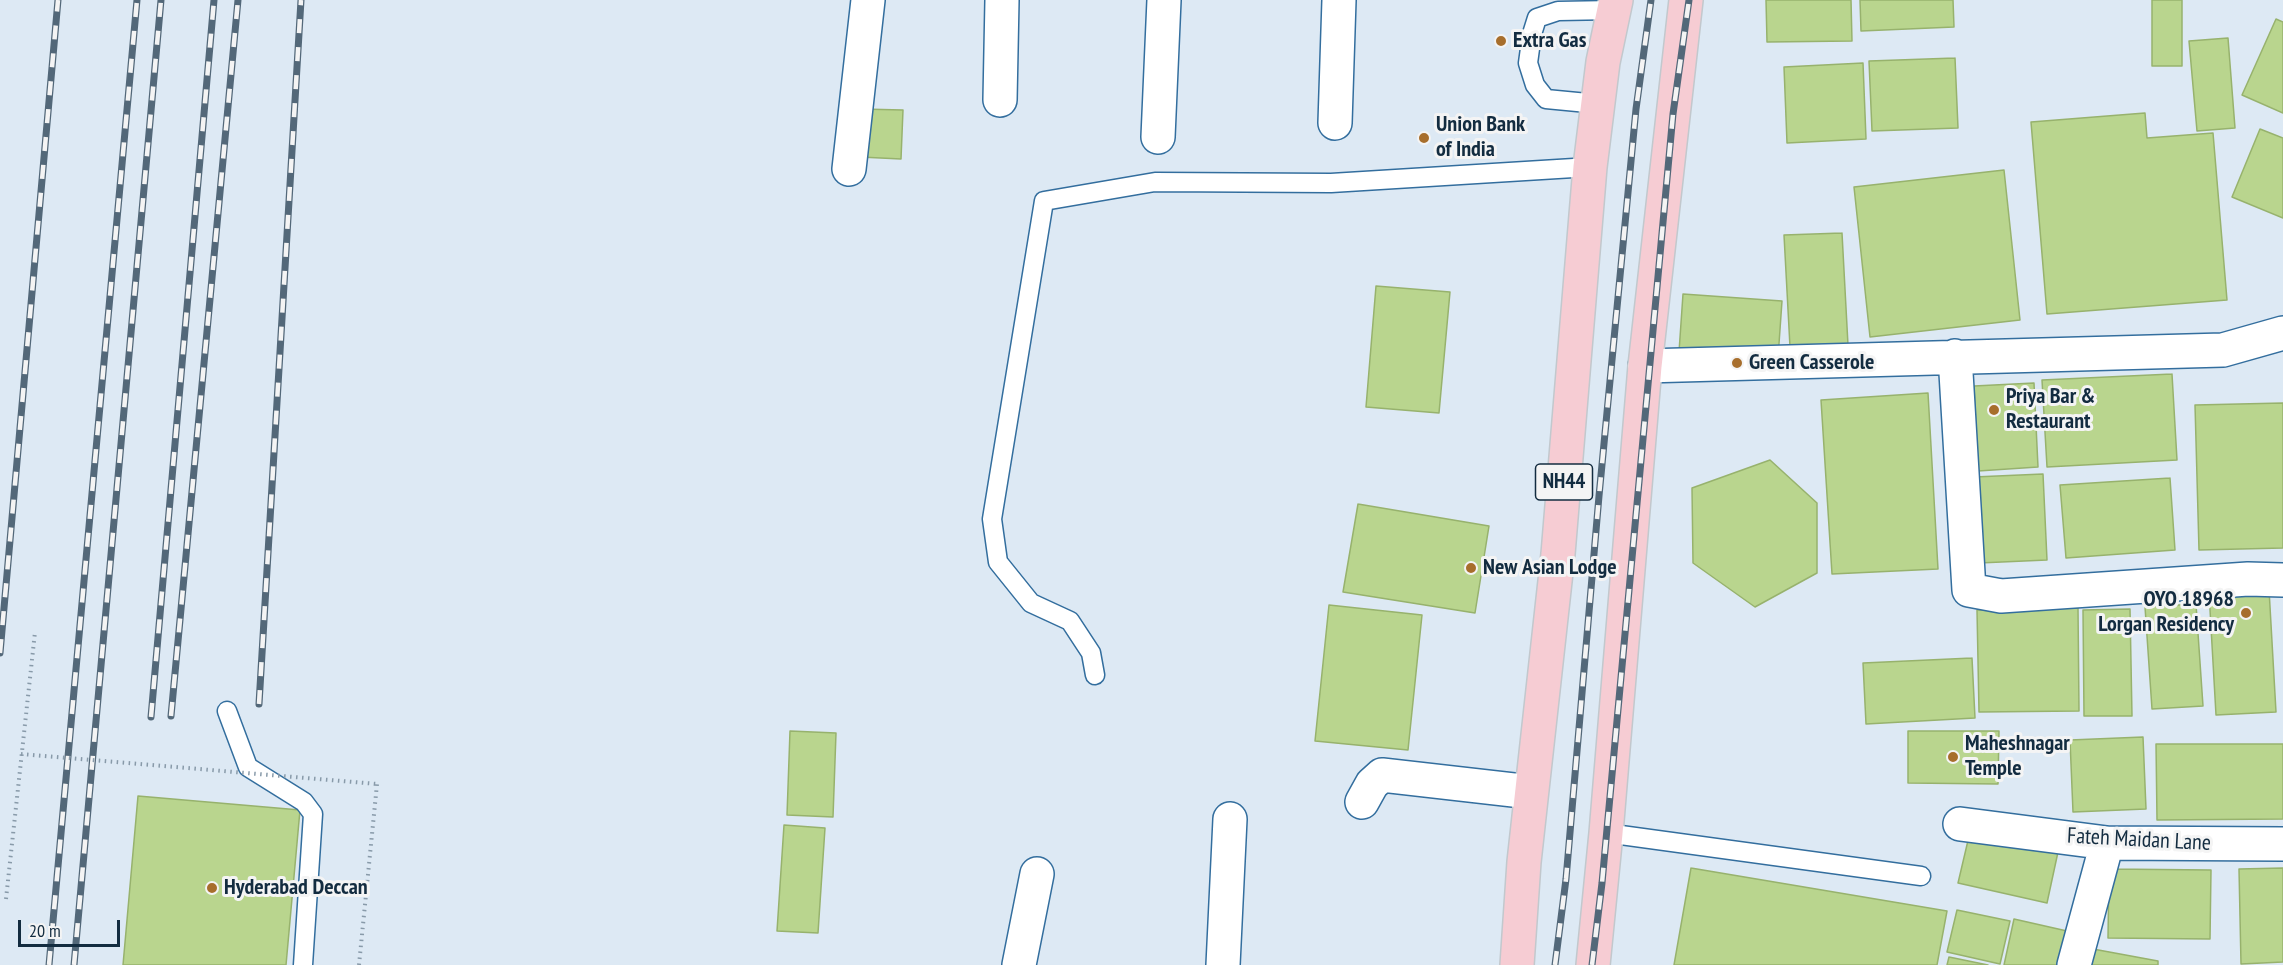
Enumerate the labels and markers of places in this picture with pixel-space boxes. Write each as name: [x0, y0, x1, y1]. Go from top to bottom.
place label: Extra Gas: [1513, 28, 1586, 54]
marker: Extra Gas: [1494, 34, 1508, 48]
place label: Union Bank of India: [1436, 112, 1525, 164]
marker: Union Bank of India: [1417, 131, 1431, 145]
place label: Green Casserole: [1749, 350, 1874, 376]
marker: Green Casserole: [1730, 356, 1744, 370]
place label: Priya Bar & Restaurant: [2006, 384, 2095, 436]
marker: Priya Bar & Restaurant: [1987, 403, 2001, 417]
place label: New Asian Lodge: [1483, 555, 1617, 581]
marker: New Asian Lodge: [1464, 561, 1478, 575]
place label: OYO 18968 Lorgan Residency: [2098, 587, 2234, 638]
marker: OYO 18968 Lorgan Residency: [2239, 606, 2253, 620]
place label: Maheshnagar Temple: [1965, 731, 2070, 782]
marker: Maheshnagar Temple: [1946, 750, 1960, 764]
place label: Hyderabad Deccan: [224, 875, 368, 901]
marker: Hyderabad Deccan: [205, 881, 219, 895]

